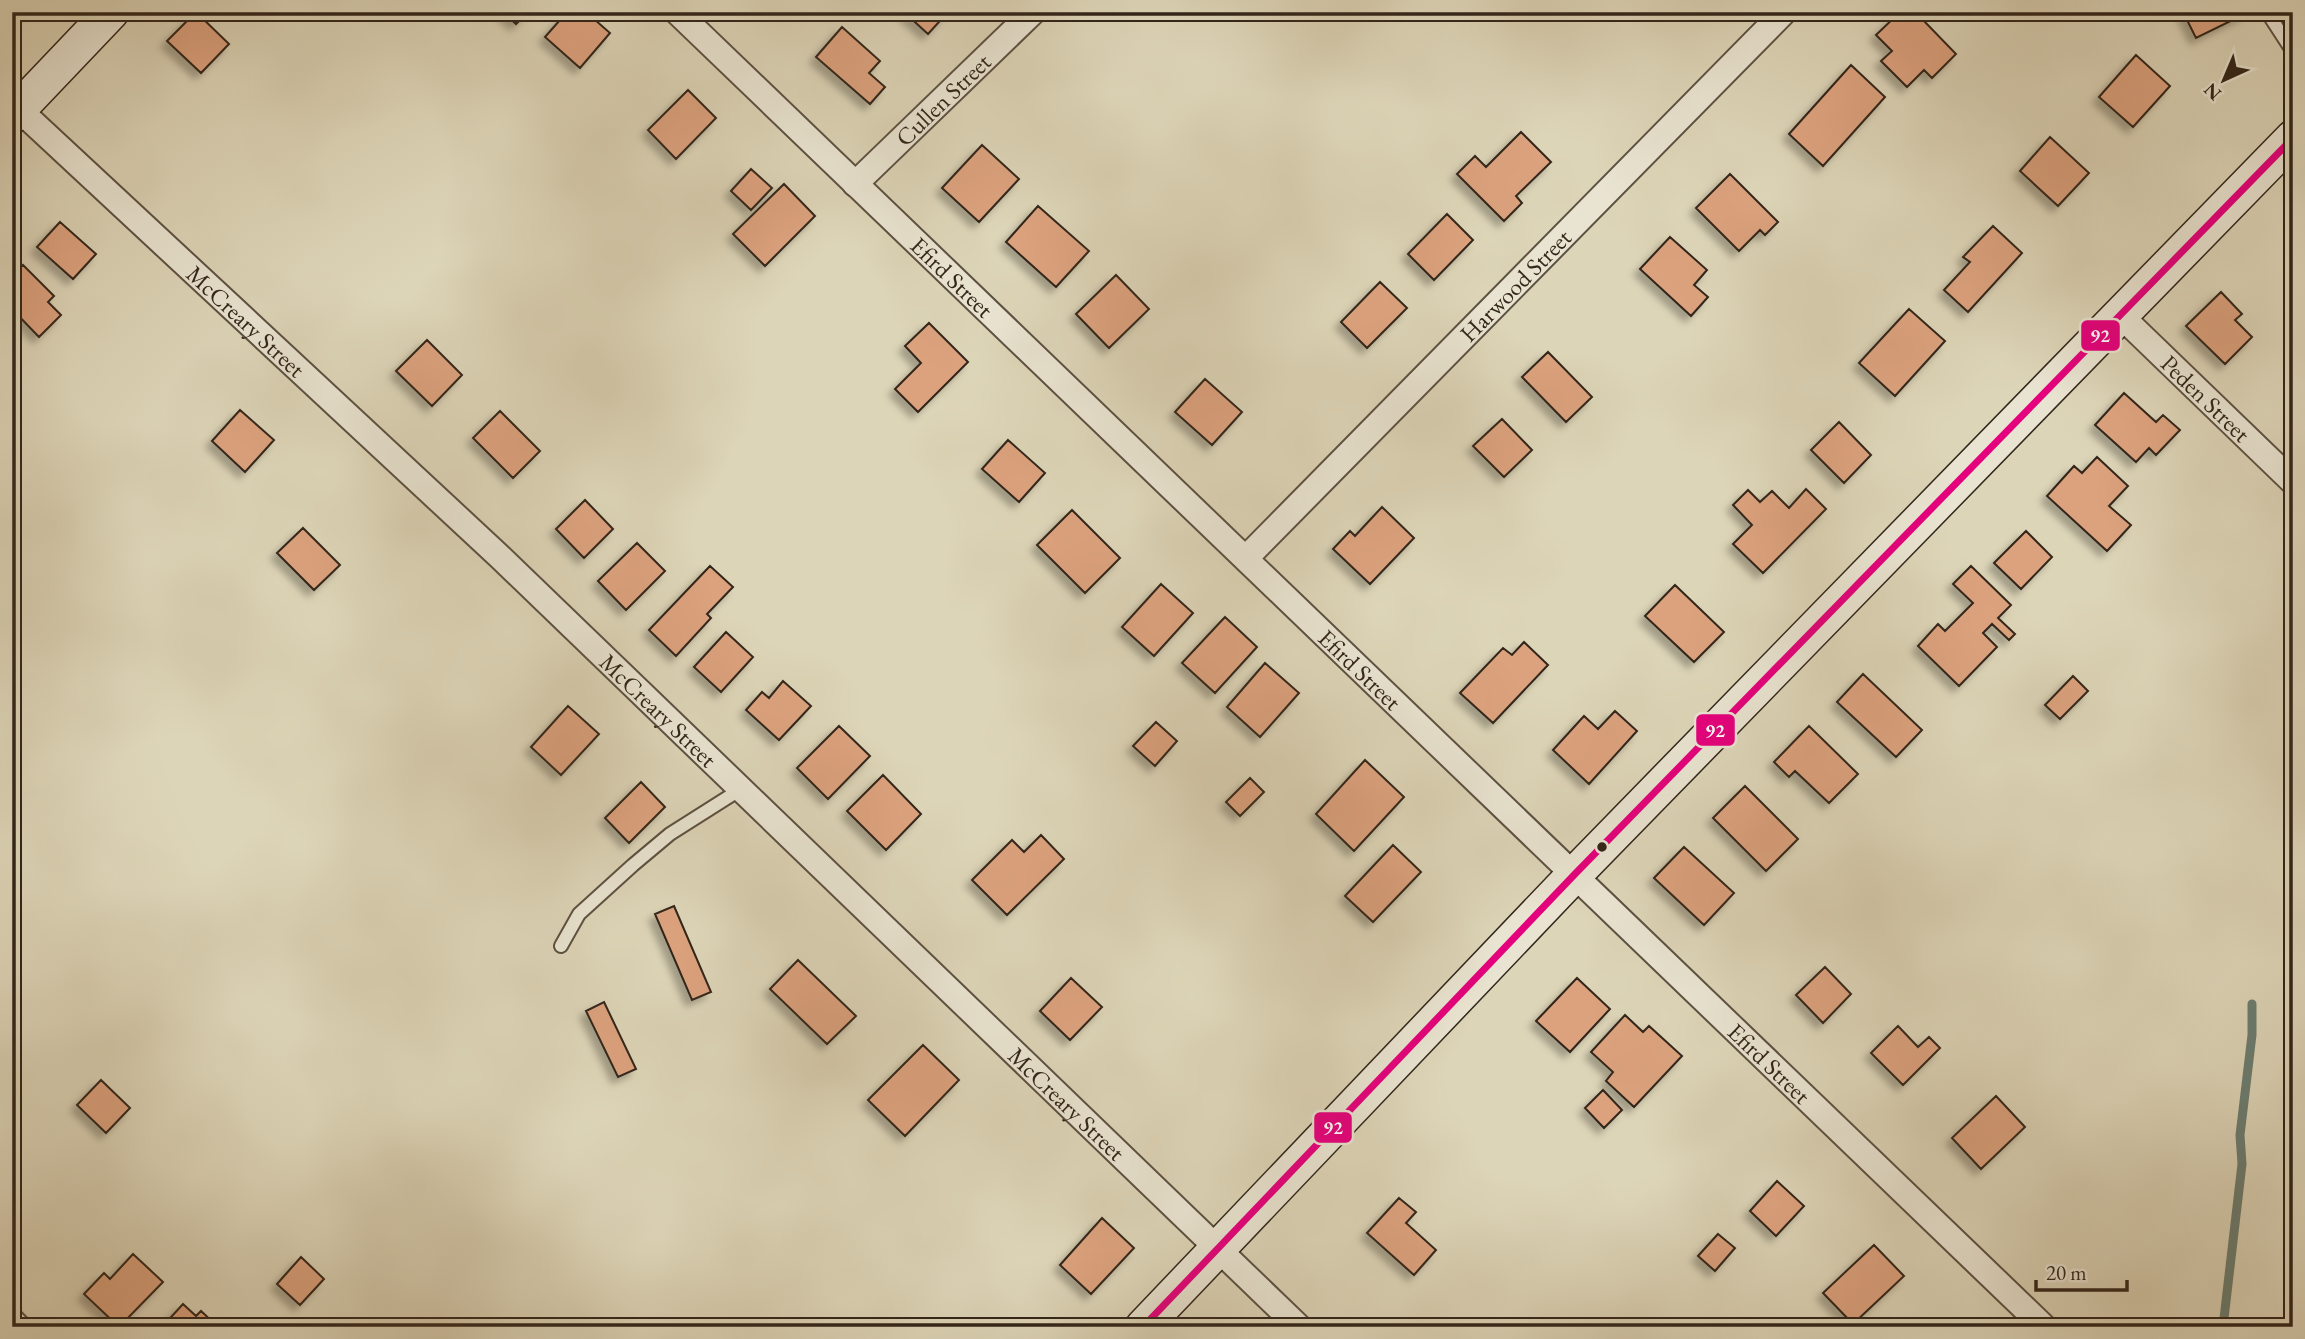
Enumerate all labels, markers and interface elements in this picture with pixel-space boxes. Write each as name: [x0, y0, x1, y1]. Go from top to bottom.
street label: Cullen Street: [888, 46, 997, 152]
north arrow: [2190, 46, 2260, 116]
text: N: [2198, 77, 2227, 106]
street label: Harwood Street: [1453, 222, 1578, 348]
street label: Efird Street: [904, 230, 1001, 324]
street label: McCreary Street: [180, 258, 313, 384]
line badge: 92: [2080, 319, 2121, 352]
text: 92: [2090, 323, 2110, 348]
street label: Peden Street: [2155, 348, 2258, 449]
street label: Efird Street: [1312, 622, 1409, 717]
street label: McCreary Street: [594, 646, 724, 774]
line badge: 92: [1695, 713, 1736, 747]
text: 92: [1705, 718, 1725, 743]
unlabelled marker: [1595, 840, 1609, 854]
street label: Efird Street: [1721, 1016, 1818, 1110]
street label: McCreary Street: [1002, 1040, 1133, 1167]
line badge: 92: [1313, 1111, 1353, 1144]
text: 92: [1323, 1115, 1343, 1140]
scale bar: [2036, 1248, 2126, 1292]
text: 20 m: [2046, 1259, 2087, 1286]

